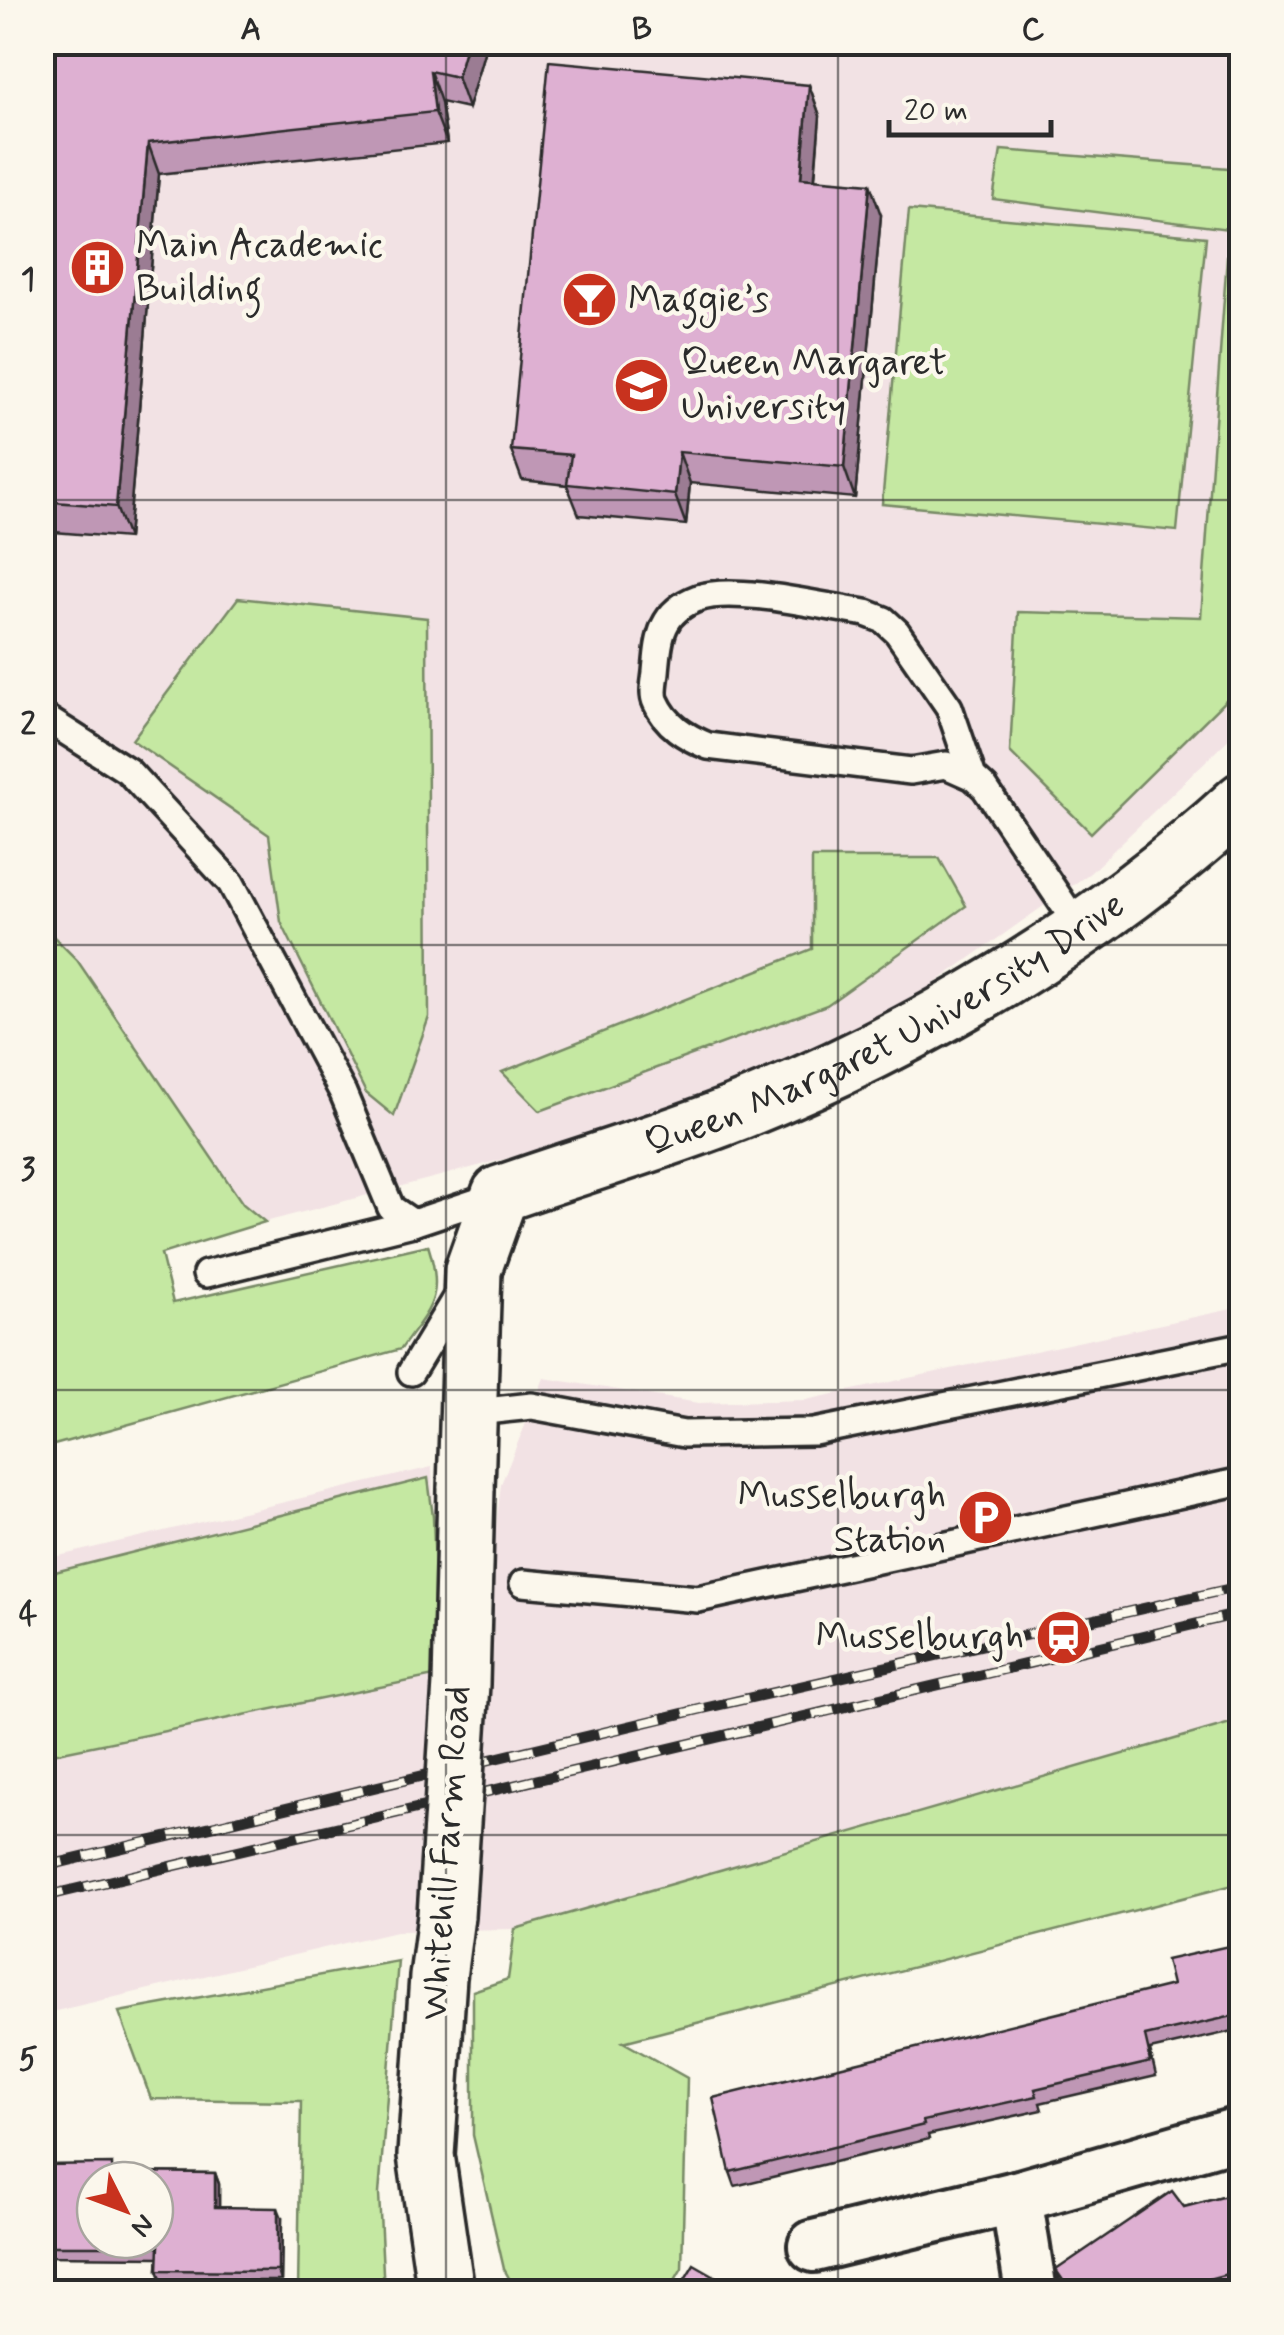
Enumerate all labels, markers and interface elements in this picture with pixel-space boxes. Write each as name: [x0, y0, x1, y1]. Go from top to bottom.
text: A: [241, 9, 261, 51]
text: B: [632, 9, 652, 51]
text: C: [1022, 9, 1045, 51]
scale bar: [889, 75, 1052, 137]
text: 20 m: [904, 92, 968, 131]
place label: Main Academic Building: [136, 221, 383, 318]
building icon: Main Academic Building: [67, 237, 127, 297]
text: 1: [21, 259, 35, 301]
bar icon: Maggie’s: [559, 270, 619, 330]
place label: Maggie’s: [628, 276, 769, 329]
place label: Queen Margaret University: [681, 339, 947, 432]
school or university icon: Queen Margaret University: [612, 355, 672, 415]
text: 2: [20, 704, 36, 746]
street label: Queen Margaret University Drive: [639, 881, 1135, 1168]
text: 3: [21, 1149, 36, 1191]
place label: Musselburgh Station: [738, 1472, 946, 1565]
parking icon: Musselburgh Station: [955, 1488, 1015, 1548]
text: 4: [19, 1594, 38, 1636]
station icon: Musselburgh: [1033, 1607, 1093, 1667]
place label: Musselburgh: [816, 1613, 1024, 1662]
street label: Whitehill Farm Road: [411, 1684, 483, 2022]
text: 5: [18, 2039, 38, 2081]
north arrow: [75, 2160, 175, 2260]
text: N: [122, 2206, 162, 2244]

